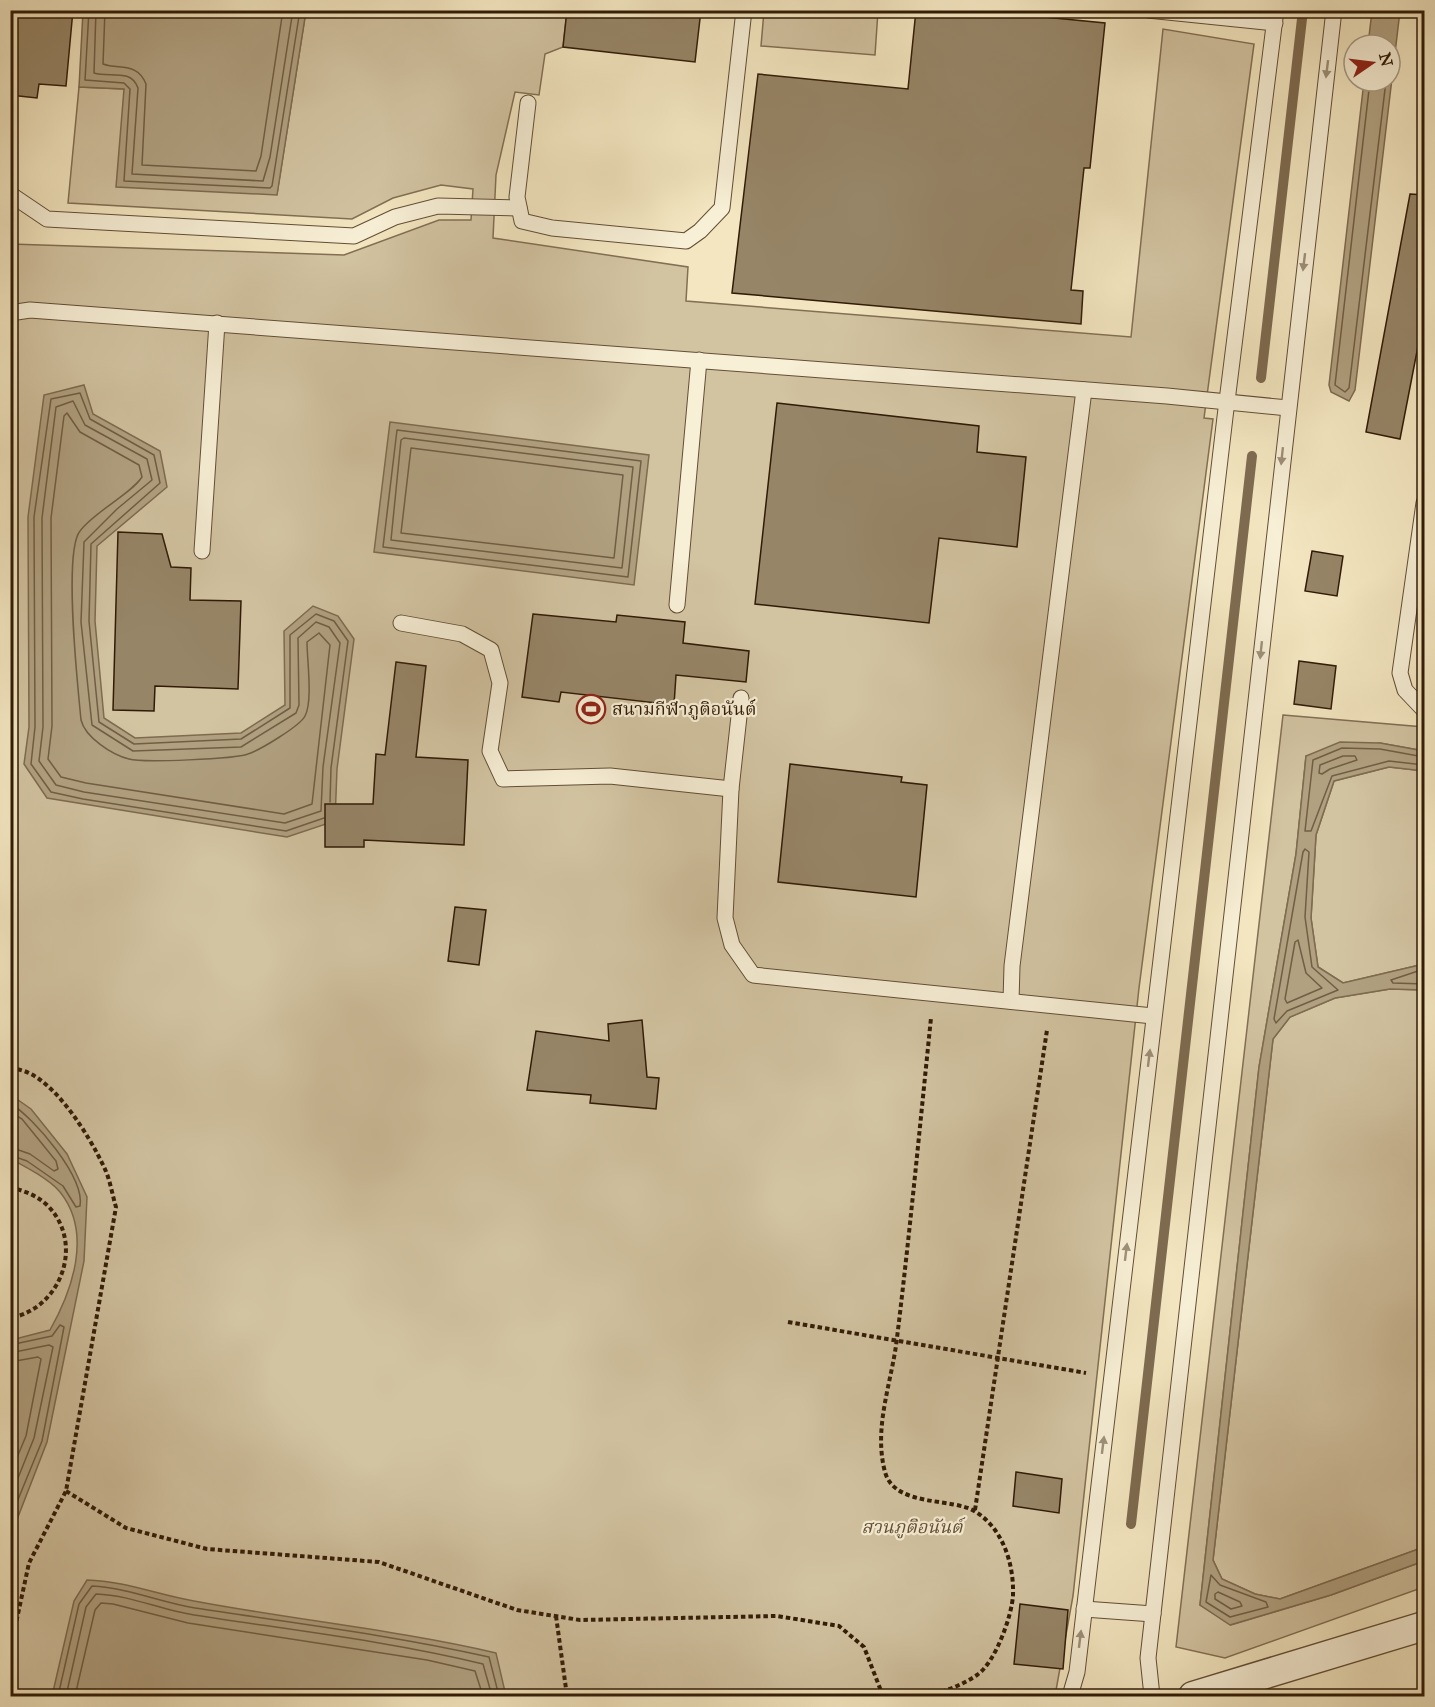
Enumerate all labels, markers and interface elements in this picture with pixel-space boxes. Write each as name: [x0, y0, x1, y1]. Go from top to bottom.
north arrow: [1342, 33, 1402, 93]
text: N: [1375, 51, 1397, 69]
one-way arrow: [1322, 59, 1332, 78]
one-way arrow: [1300, 253, 1309, 272]
one-way arrow: [1277, 447, 1287, 466]
one-way arrow: [1256, 640, 1265, 659]
sports icon: สนามกีฬาภูติอนันต์: [575, 693, 607, 725]
place label: สนามกีฬาภูติอนันต์: [612, 698, 757, 720]
one-way arrow: [1144, 1048, 1153, 1067]
one-way arrow: [1121, 1242, 1131, 1261]
one-way arrow: [1098, 1436, 1108, 1455]
park label: สวนภูติอนันต์: [861, 1516, 966, 1539]
one-way arrow: [1076, 1629, 1085, 1648]

